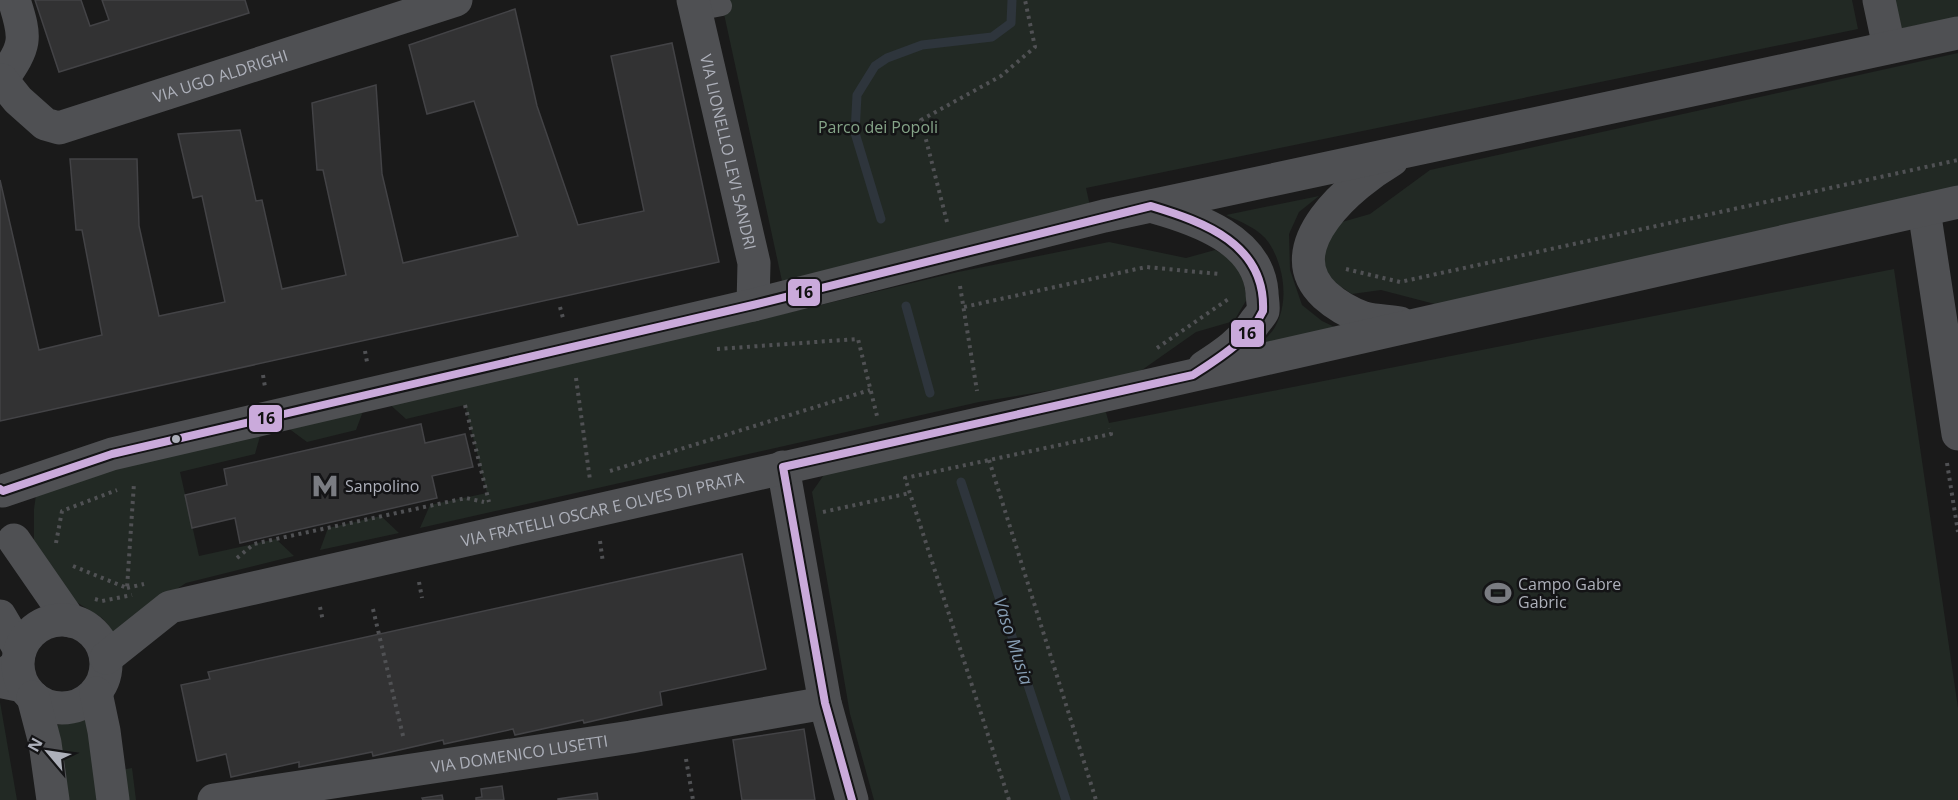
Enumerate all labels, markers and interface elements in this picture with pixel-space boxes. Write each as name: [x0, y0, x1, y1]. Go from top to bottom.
street label: VIA UGO ALDRIGHI: [150, 44, 291, 108]
street label: VIA LIONELLO LEVI SANDRI: [695, 52, 762, 252]
park label: Parco dei Popoli: [818, 116, 938, 138]
line badge: 16: [787, 278, 821, 307]
text: 16: [795, 281, 813, 303]
line badge: 16: [1230, 319, 1265, 348]
text: 16: [1238, 322, 1256, 344]
line badge: 16: [248, 404, 283, 433]
text: 16: [257, 407, 275, 429]
unlabelled marker: [170, 433, 182, 445]
street label: VIA FRATELLI OSCAR E OLVES DI PRATA: [459, 466, 746, 552]
metro station icon: Sanpolino: [310, 471, 340, 501]
place label: Sanpolino: [345, 475, 419, 497]
place label: Campo Gabre Gabric: [1518, 573, 1621, 613]
sports icon: Campo Gabre Gabric: [1483, 578, 1513, 608]
water label: Vaso Musia: [989, 594, 1039, 688]
north arrow: [18, 722, 78, 782]
street label: VIA DOMENICO LUSETTI: [430, 730, 609, 778]
text: N: [22, 734, 48, 756]

